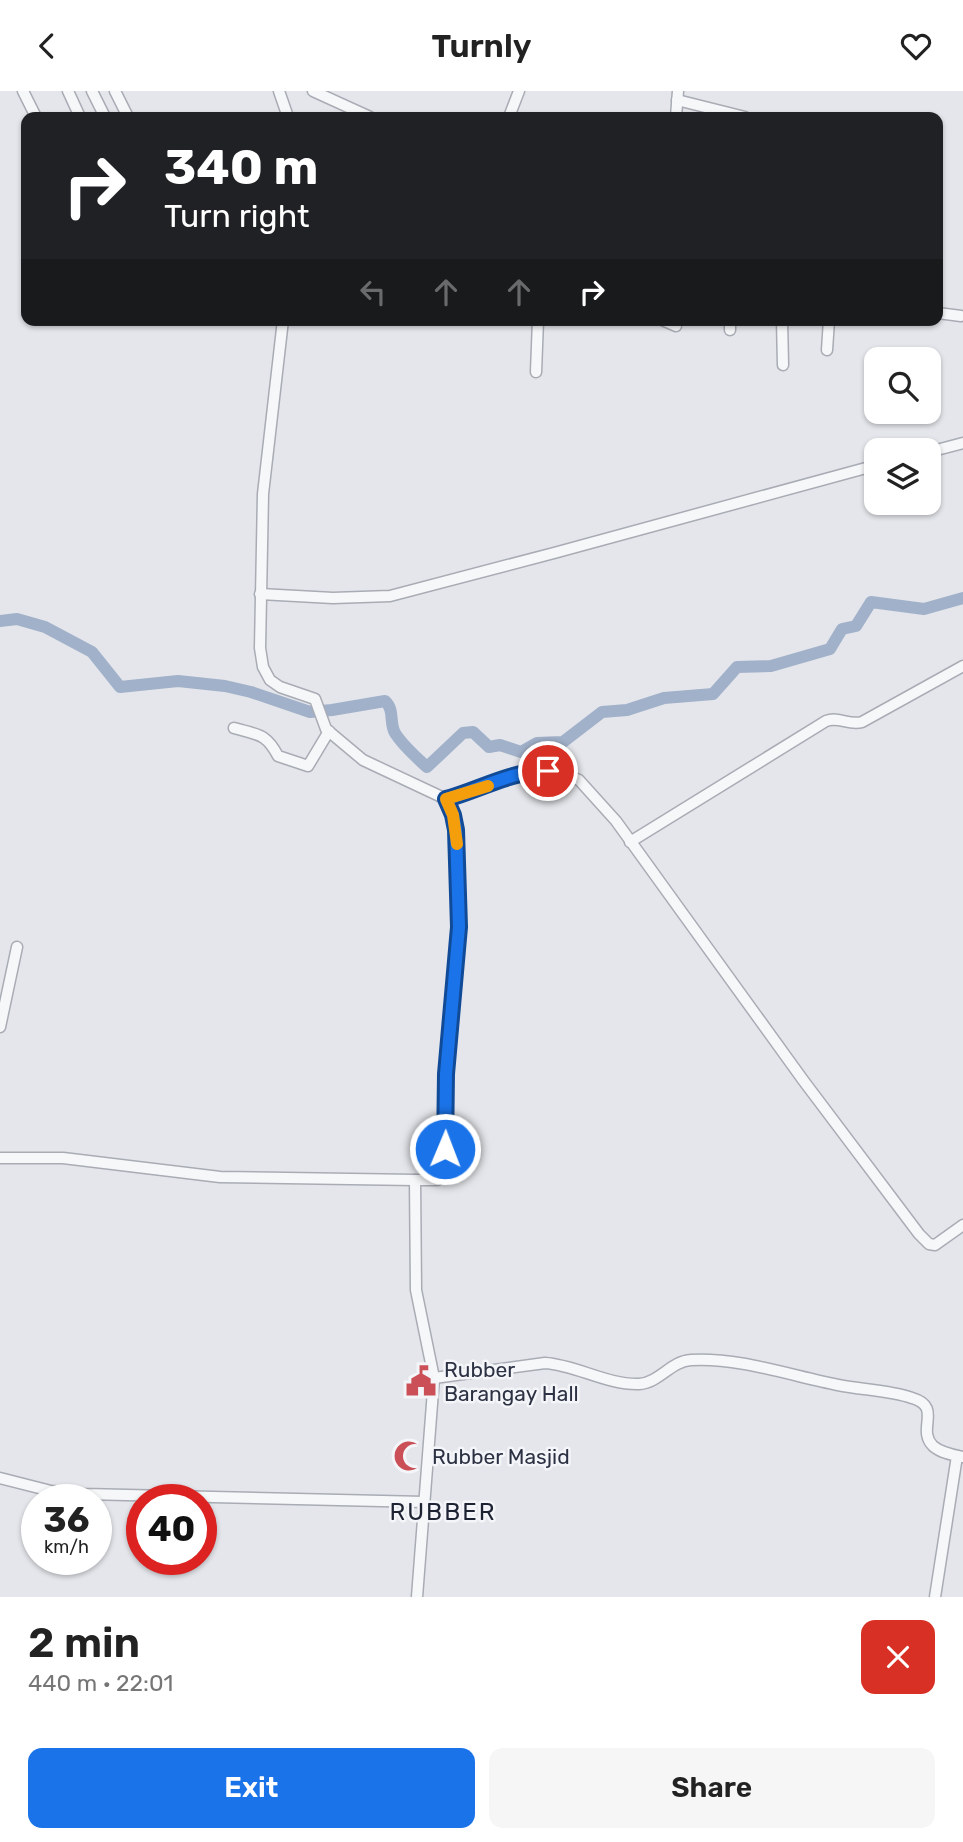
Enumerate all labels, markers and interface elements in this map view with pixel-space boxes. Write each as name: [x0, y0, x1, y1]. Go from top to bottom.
icon: back: [28, 27, 66, 65]
text: Turnly: [432, 27, 531, 65]
icon: heart: [897, 27, 935, 65]
text: 340 m: [164, 138, 318, 196]
icon: right: [49, 140, 140, 231]
text: Turn right: [164, 197, 309, 235]
icon: left: [354, 273, 392, 311]
icon: ahead: [427, 273, 465, 311]
icon: ahead: [500, 273, 538, 311]
icon: right: [573, 273, 611, 311]
map controls: [864, 347, 941, 515]
button: search: [864, 347, 941, 424]
button: layers: [864, 438, 941, 515]
pin: [518, 741, 578, 801]
icon: arrive: [529, 752, 567, 790]
position arrow: [408, 1112, 482, 1186]
place label: Rubber Barangay Hall: [444, 1357, 579, 1406]
public building icon: Rubber Barangay Hall: [404, 1364, 438, 1398]
mosque icon: Rubber Masjid: [392, 1439, 426, 1473]
place label: Rubber Masjid: [432, 1444, 570, 1469]
speed limit sign: 40: [126, 1484, 217, 1575]
district label: RUBBER: [390, 1498, 496, 1526]
text: 36: [44, 1499, 89, 1541]
text: km/h: [44, 1536, 89, 1558]
text: 2 min: [28, 1618, 140, 1668]
button: close: [861, 1620, 935, 1694]
text: 440 m · 22:01: [28, 1669, 173, 1697]
button: Exit: [28, 1748, 475, 1828]
button: Share: [489, 1748, 935, 1828]

